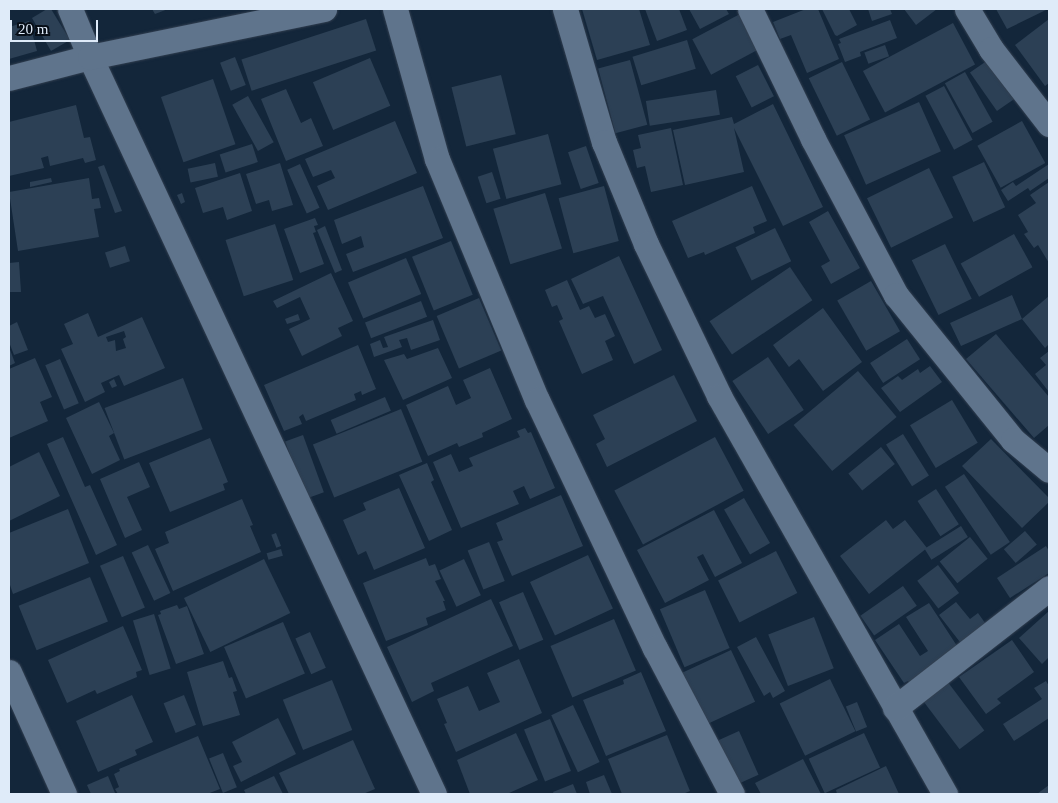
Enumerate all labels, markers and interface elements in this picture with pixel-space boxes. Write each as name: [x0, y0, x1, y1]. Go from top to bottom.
scale bar: [12, 10, 100, 42]
text: 20 m: [18, 21, 48, 37]

